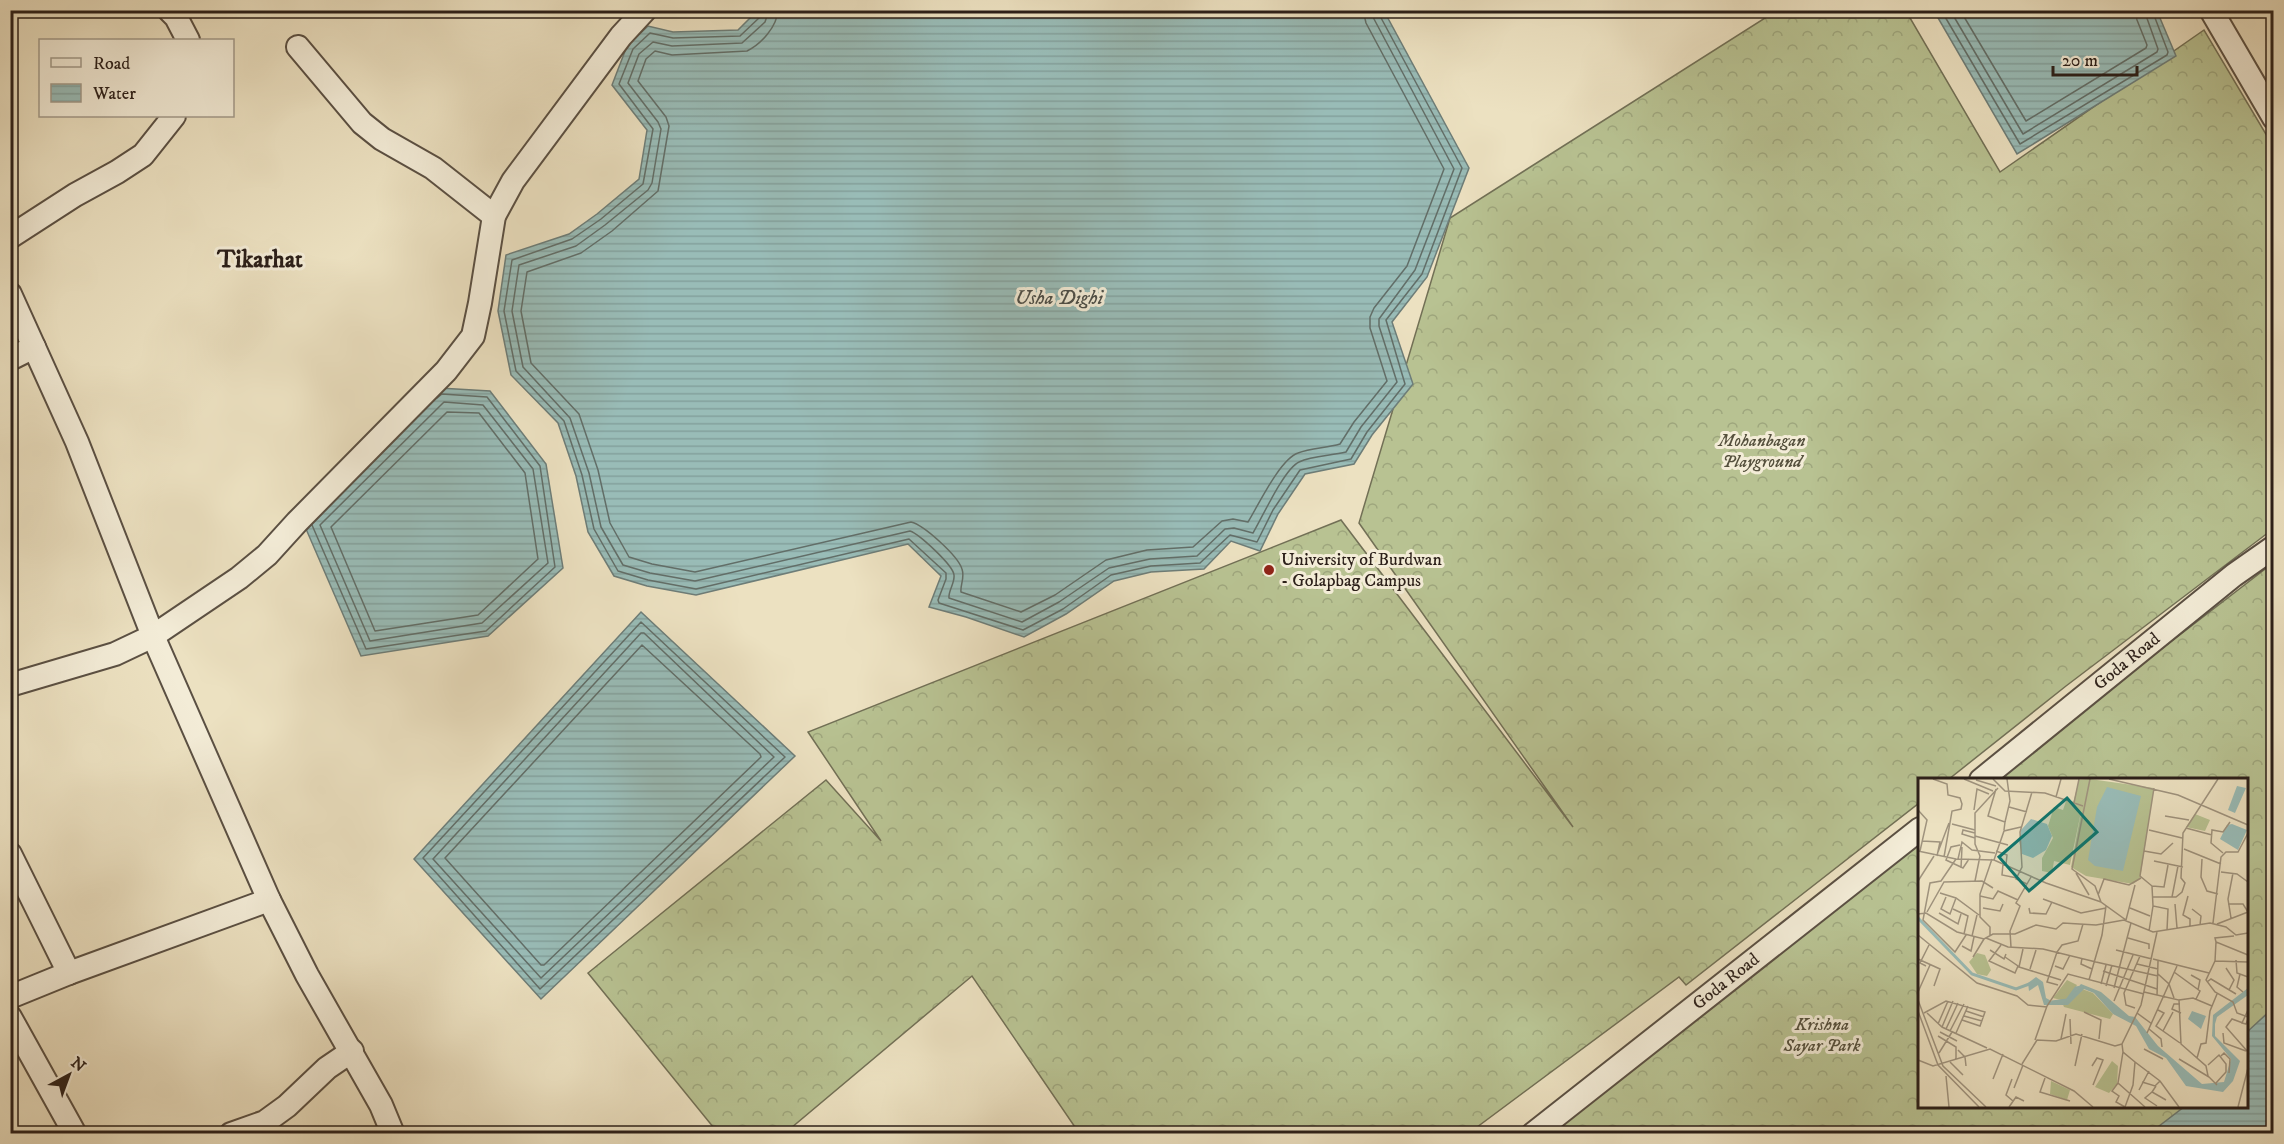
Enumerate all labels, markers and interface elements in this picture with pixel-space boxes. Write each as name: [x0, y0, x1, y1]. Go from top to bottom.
legend: [39, 39, 234, 117]
scale bar: [2053, 39, 2137, 77]
text: 20 m: [2062, 50, 2098, 72]
text: Road: [93, 53, 130, 75]
text: Water: [92, 83, 136, 105]
district label: Tikarhat: [216, 245, 303, 275]
water label: Usha Dighi: [1015, 286, 1105, 311]
park label: Mohanbagan Playground: [1717, 430, 1805, 473]
place label: University of Burdwan - Golapbag Campus: [1281, 549, 1442, 592]
marker: University of Burdwan - Golapbag Campus: [1262, 563, 1276, 577]
street label: Goda Road: [2089, 628, 2165, 695]
inset map: [1918, 778, 2248, 1108]
street label: Goda Road: [1688, 949, 1764, 1015]
park label: Krishna Sayar Park: [1783, 1014, 1861, 1057]
north arrow: [39, 1045, 99, 1105]
text: N: [67, 1053, 90, 1076]

